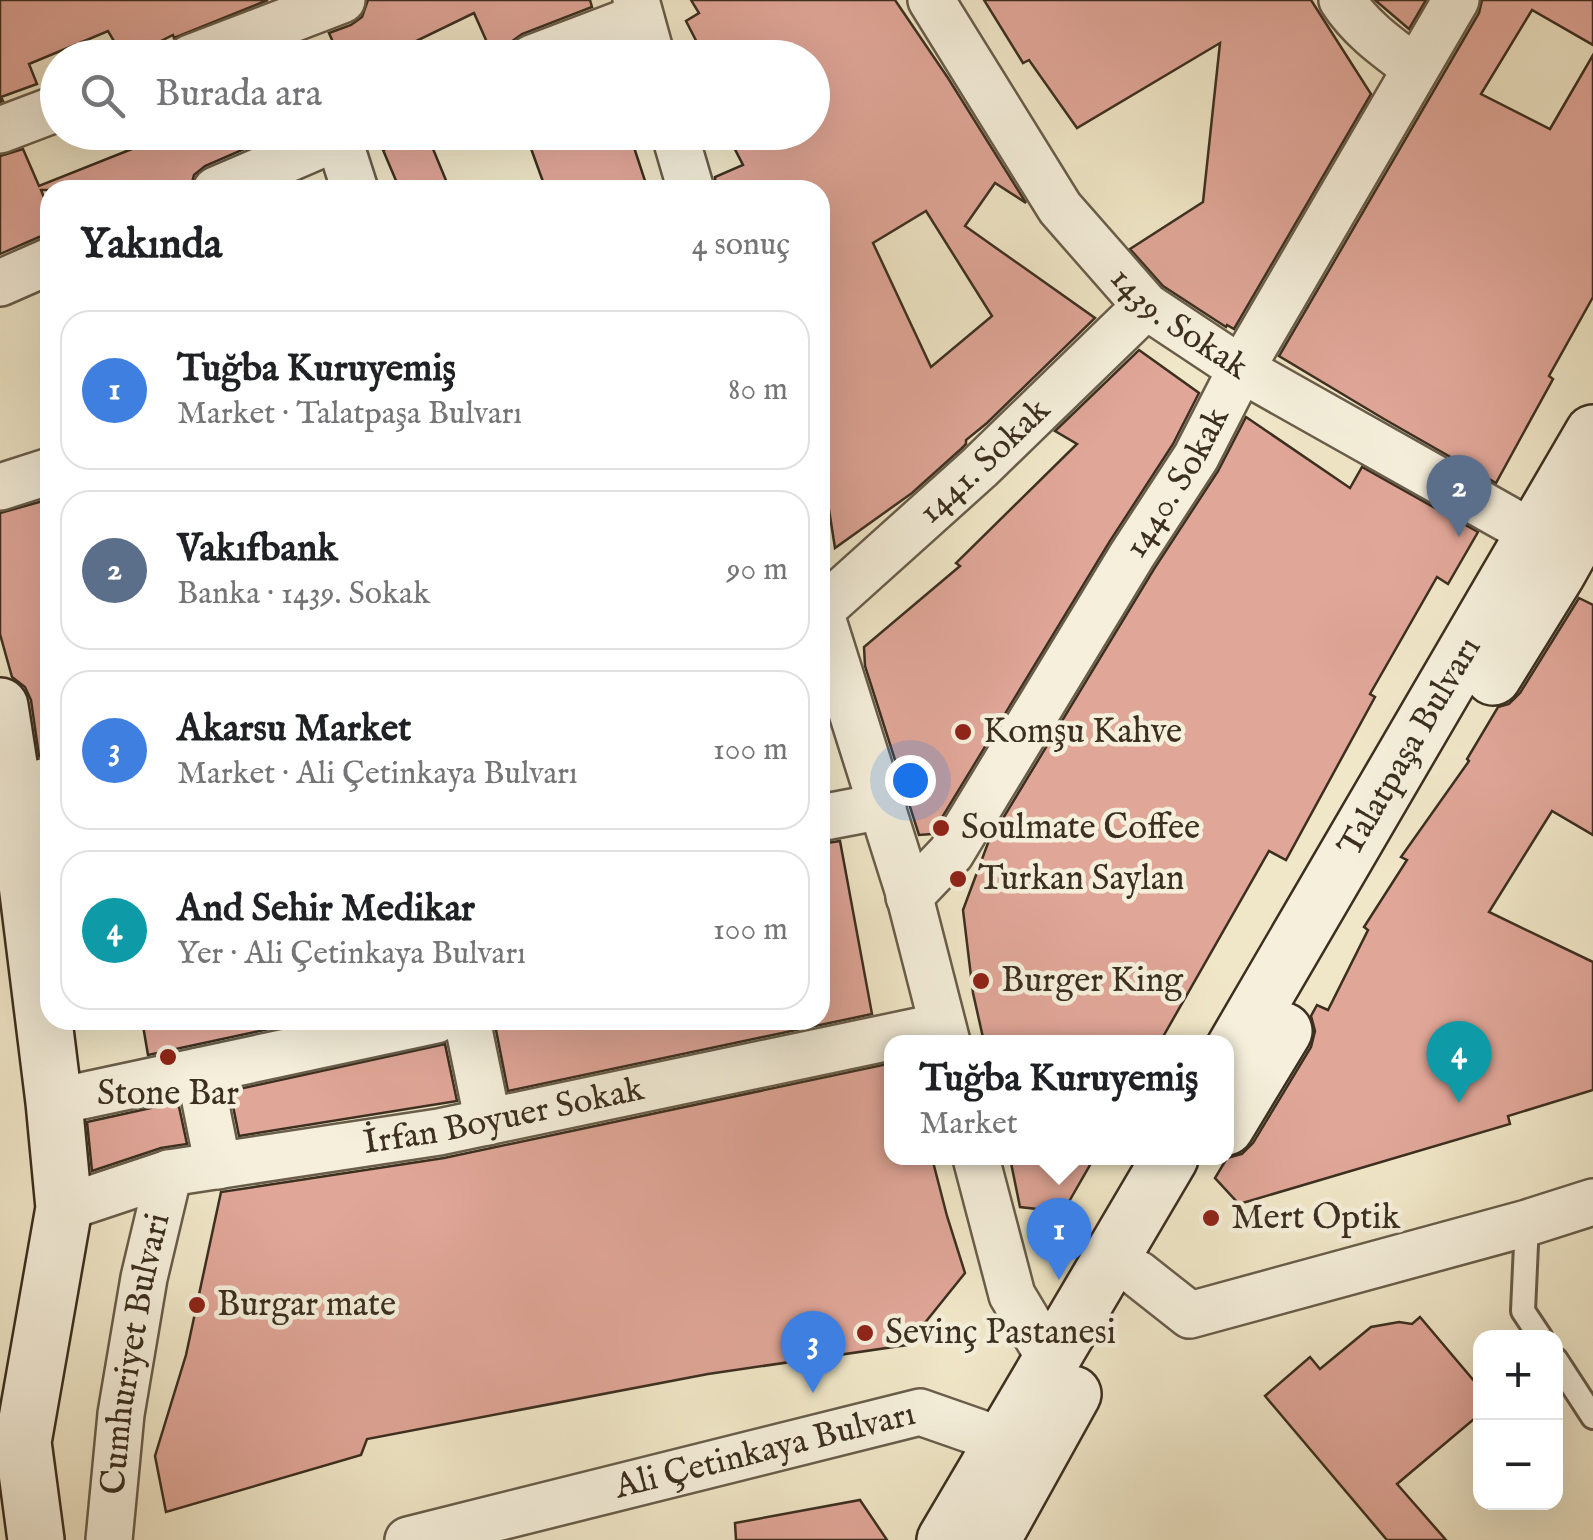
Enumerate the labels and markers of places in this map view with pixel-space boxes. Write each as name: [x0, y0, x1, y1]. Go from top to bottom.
pin: 2: [1426, 454, 1492, 537]
place label: Komşu Kahve: [983, 710, 1182, 755]
marker: Komşu Kahve: [952, 721, 974, 743]
place label: Soulmate Coffee: [961, 806, 1200, 851]
marker: Soulmate Coffee: [930, 817, 952, 839]
place label: Turkan Saylan: [978, 857, 1184, 902]
marker: Turkan Saylan: [947, 868, 969, 890]
place label: Burger King: [1001, 959, 1184, 1004]
marker: Burger King: [970, 970, 992, 992]
pin: 4: [1426, 1020, 1492, 1103]
marker: Stone Bar: [157, 1046, 179, 1068]
place label: Stone Bar: [97, 1072, 239, 1117]
place label: Mert Optik: [1231, 1196, 1401, 1241]
pin: 1: [1026, 1198, 1092, 1280]
marker: Mert Optik: [1200, 1207, 1222, 1229]
place label: Burgar mate: [217, 1283, 396, 1328]
marker: Burgar mate: [186, 1294, 208, 1316]
pin: 3: [780, 1310, 846, 1393]
place label: Sevinç Pastanesi: [885, 1311, 1116, 1356]
marker: Sevinç Pastanesi: [854, 1322, 876, 1344]

